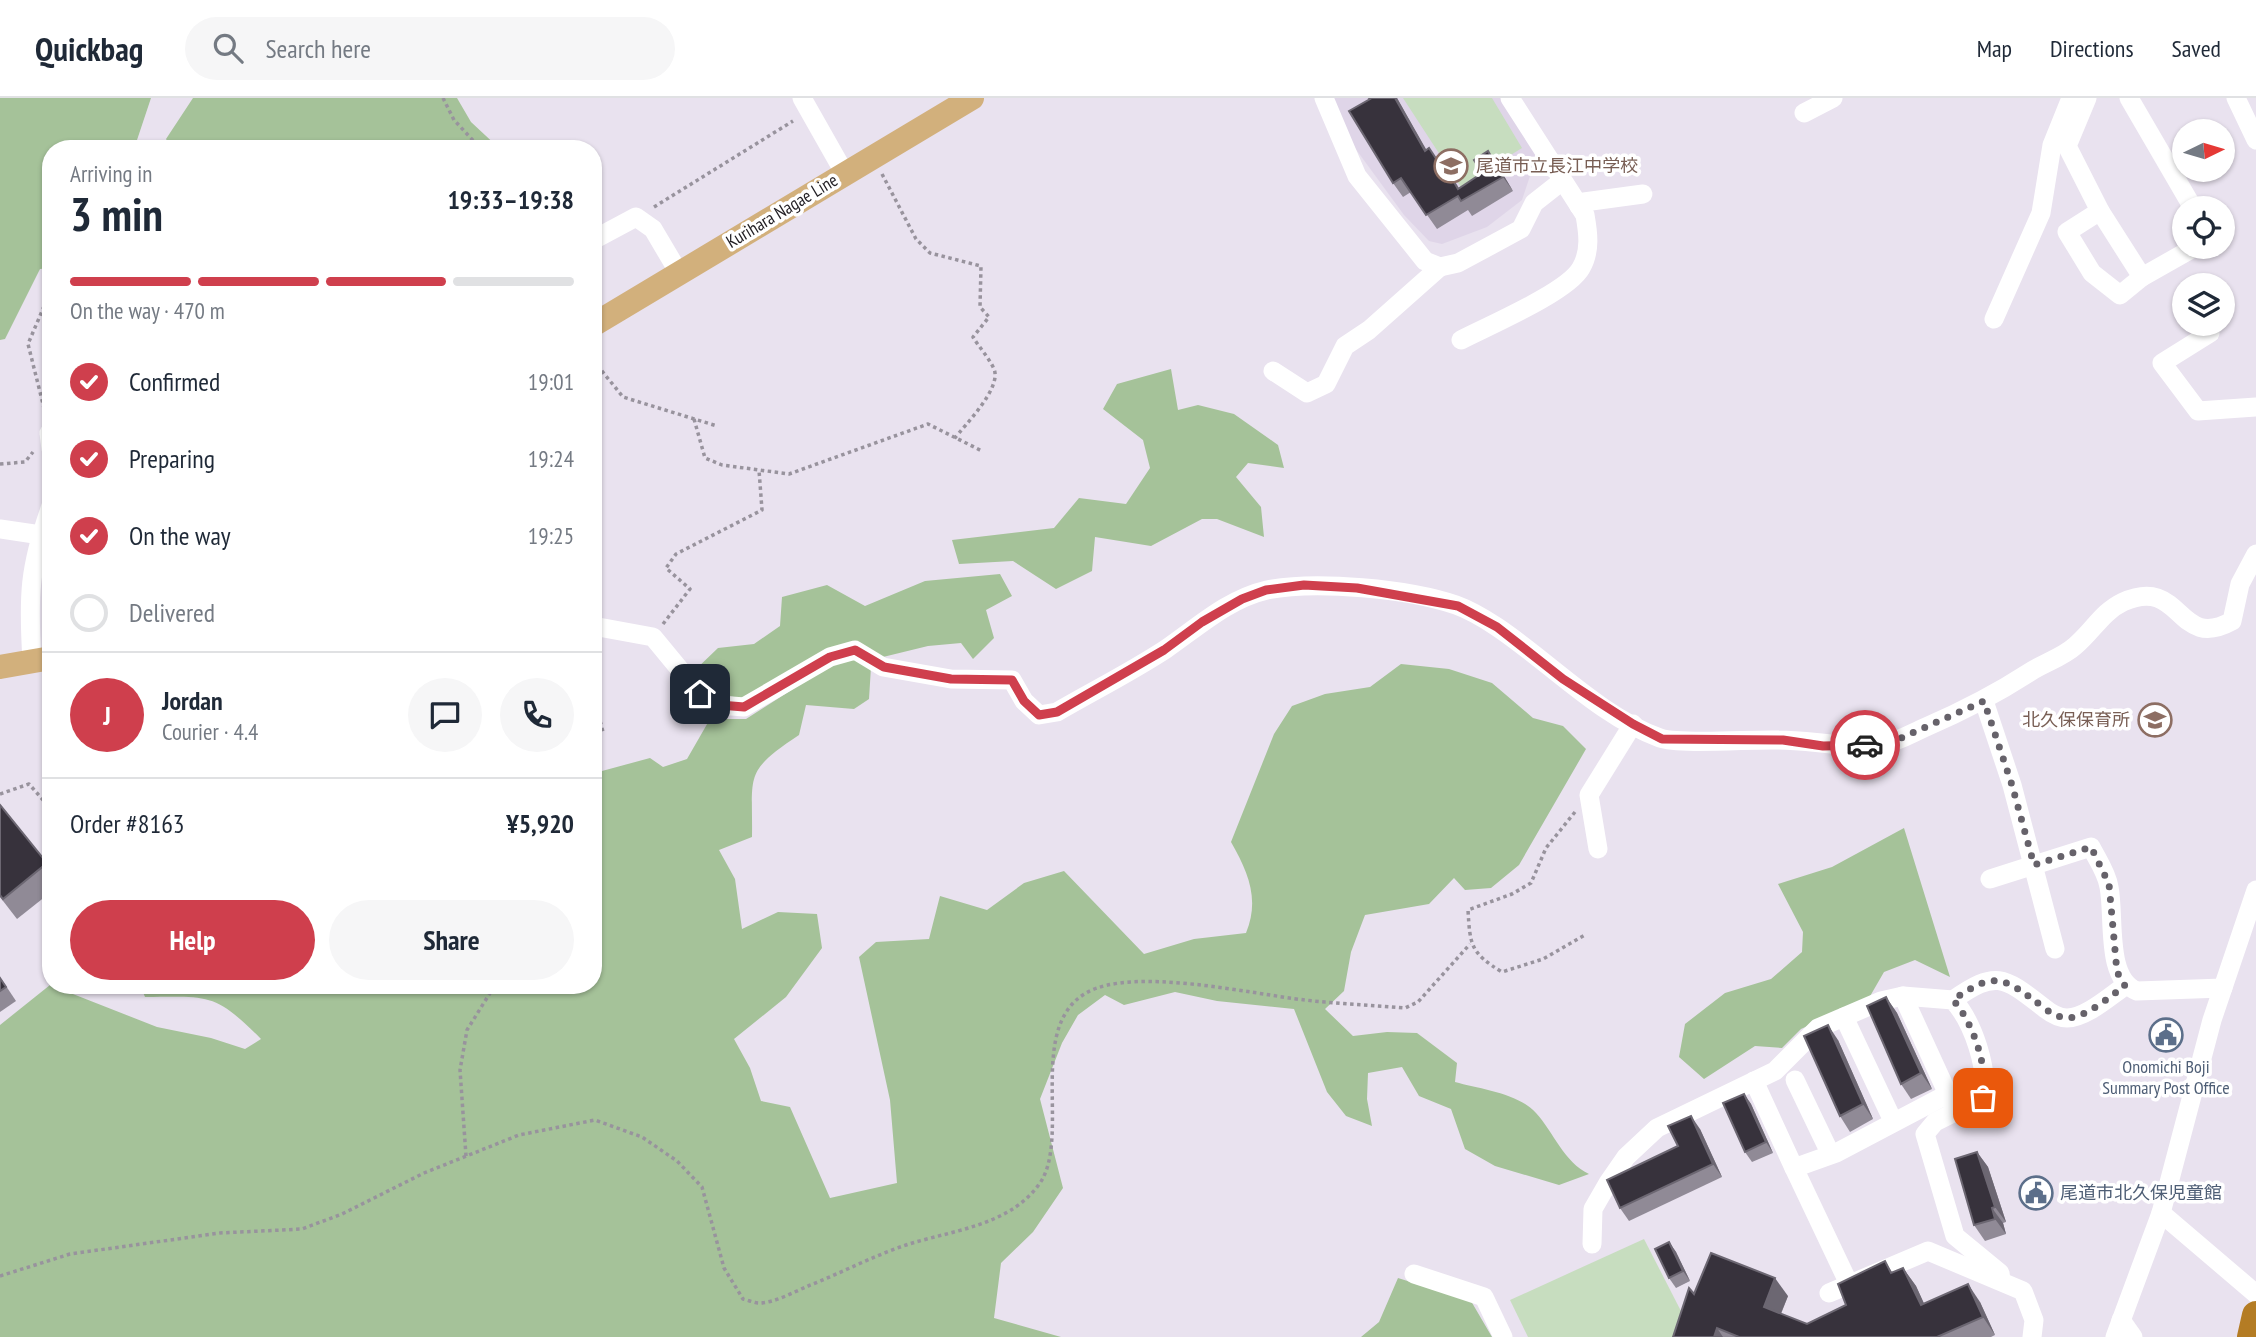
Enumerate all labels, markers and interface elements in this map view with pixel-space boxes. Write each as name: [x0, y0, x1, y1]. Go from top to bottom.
search box: [185, 17, 675, 80]
text: Quickbag: [35, 27, 143, 70]
icon: search: [209, 29, 247, 67]
text: Search here: [265, 32, 371, 65]
text: Map: [1977, 33, 2012, 64]
text: Directions: [2050, 33, 2134, 64]
text: Saved: [2172, 33, 2221, 64]
north arrow: [2172, 119, 2235, 182]
map controls: [2172, 119, 2235, 336]
school or university icon: 尾道市立長江中学校: [1432, 147, 1470, 185]
place label: 尾道市立長江中学校: [1476, 154, 1638, 177]
text: Arriving in: [70, 159, 152, 188]
street label: Kurihara Nagae Line: [722, 168, 842, 253]
text: 19:33–19:38: [447, 183, 574, 216]
text: 3 min: [70, 184, 163, 244]
button: locate: [2172, 196, 2235, 259]
button: layers: [2172, 273, 2235, 336]
text: On the way · 470 m: [70, 296, 225, 325]
icon: check: [70, 363, 108, 401]
text: Confirmed: [129, 365, 220, 398]
text: 19:01: [528, 367, 574, 396]
icon: check: [70, 440, 108, 478]
text: Preparing: [129, 442, 215, 475]
text: 19:24: [528, 444, 574, 473]
icon: check: [70, 517, 108, 555]
text: On the way: [129, 519, 231, 552]
text: 19:25: [528, 521, 574, 550]
text: Delivered: [129, 596, 215, 629]
pin: [670, 664, 730, 724]
icon: home: [681, 675, 719, 713]
button: chat: [408, 678, 482, 752]
button: phone: [500, 678, 574, 752]
text: Jordan: [162, 684, 223, 717]
text: J: [103, 699, 111, 732]
school or university icon: 北久保保育所: [2136, 701, 2174, 739]
place label: 北久保保育所: [2022, 708, 2130, 731]
courier: [1830, 710, 1900, 780]
text: Courier · 4.4: [162, 717, 258, 746]
icon: car: [1846, 726, 1884, 764]
text: Order #8163: [70, 807, 185, 840]
text: ¥5,920: [506, 807, 574, 840]
button: Help: [70, 900, 315, 980]
button: Share: [329, 900, 574, 980]
public building icon: Onomichi Boji Summary Post Office: [2147, 1016, 2185, 1054]
place label: Onomichi Boji Summary Post Office: [2102, 1055, 2230, 1099]
pin: [1953, 1068, 2013, 1128]
icon: bag: [1964, 1079, 2002, 1117]
public building icon: 尾道市北久保児童館: [2017, 1174, 2055, 1212]
place label: 尾道市北久保児童館: [2060, 1181, 2222, 1204]

